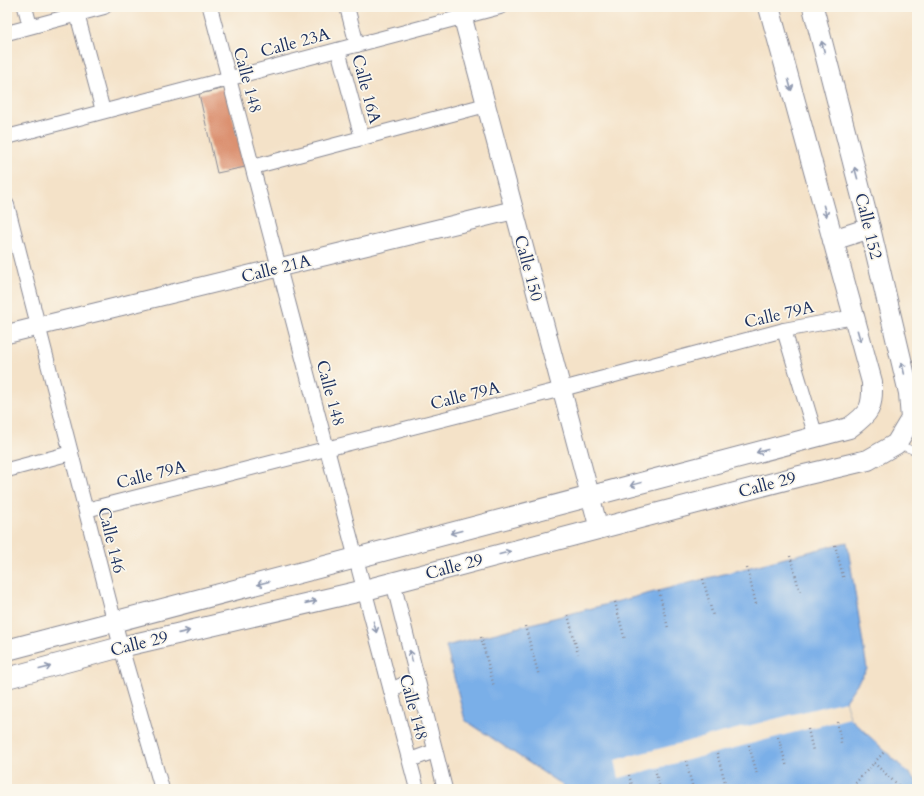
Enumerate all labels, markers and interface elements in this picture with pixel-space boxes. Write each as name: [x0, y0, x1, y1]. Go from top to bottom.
street label: Calle 23A: [258, 22, 333, 63]
one-way arrow: [819, 41, 827, 54]
street label: Calle 148: [228, 45, 267, 116]
street label: Calle 16A: [346, 52, 387, 127]
one-way arrow: [787, 78, 795, 91]
one-way arrow: [852, 167, 859, 180]
street label: Calle 152: [849, 191, 888, 262]
one-way arrow: [821, 204, 829, 217]
street label: Calle 150: [509, 233, 548, 304]
street label: Calle 21A: [239, 249, 314, 288]
street label: Calle 79A: [742, 295, 817, 334]
one-way arrow: [856, 329, 863, 342]
street label: Calle 148: [311, 358, 350, 429]
one-way arrow: [899, 361, 907, 374]
street label: Calle 79A: [428, 376, 503, 415]
one-way arrow: [755, 448, 768, 455]
street label: Calle 79A: [114, 455, 189, 494]
street label: Calle 29: [736, 466, 799, 503]
one-way arrow: [630, 481, 643, 488]
street label: Calle 146: [92, 505, 131, 576]
one-way arrow: [450, 528, 463, 536]
street label: Calle 29: [423, 548, 486, 585]
one-way arrow: [498, 549, 511, 556]
one-way arrow: [256, 579, 269, 587]
one-way arrow: [304, 598, 317, 606]
one-way arrow: [372, 621, 379, 634]
street label: Calle 29: [108, 625, 171, 662]
one-way arrow: [177, 628, 190, 636]
one-way arrow: [407, 650, 415, 663]
one-way arrow: [38, 663, 51, 671]
street label: Calle 148: [394, 672, 433, 743]

